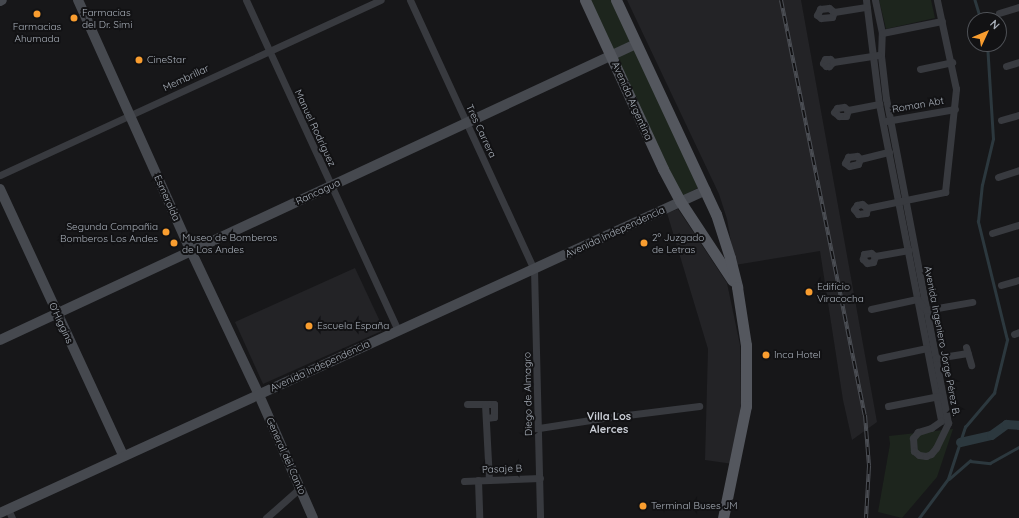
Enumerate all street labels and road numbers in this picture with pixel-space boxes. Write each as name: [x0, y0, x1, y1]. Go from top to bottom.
street label: Avenida Argentina: [609, 60, 655, 142]
street label: Membrillar: [161, 62, 211, 94]
street label: Manuel Rodríguez: [292, 88, 338, 168]
street label: Roman Abt: [891, 95, 945, 115]
street label: Tres Carrera: [463, 102, 499, 160]
street label: Esmeralda: [152, 173, 182, 223]
street label: Rancagua: [294, 176, 342, 208]
street label: Avenida Independencia: [563, 204, 667, 260]
street label: Avenida Ingeniero Jorge Pérez B.: [922, 265, 962, 417]
street label: O'Higgins: [46, 301, 76, 345]
street label: Avenida Independencia: [268, 338, 372, 394]
street label: Diego de Almagro: [521, 352, 535, 436]
street label: General del Canto: [264, 415, 308, 497]
street label: Pasaje B: [482, 462, 522, 476]

